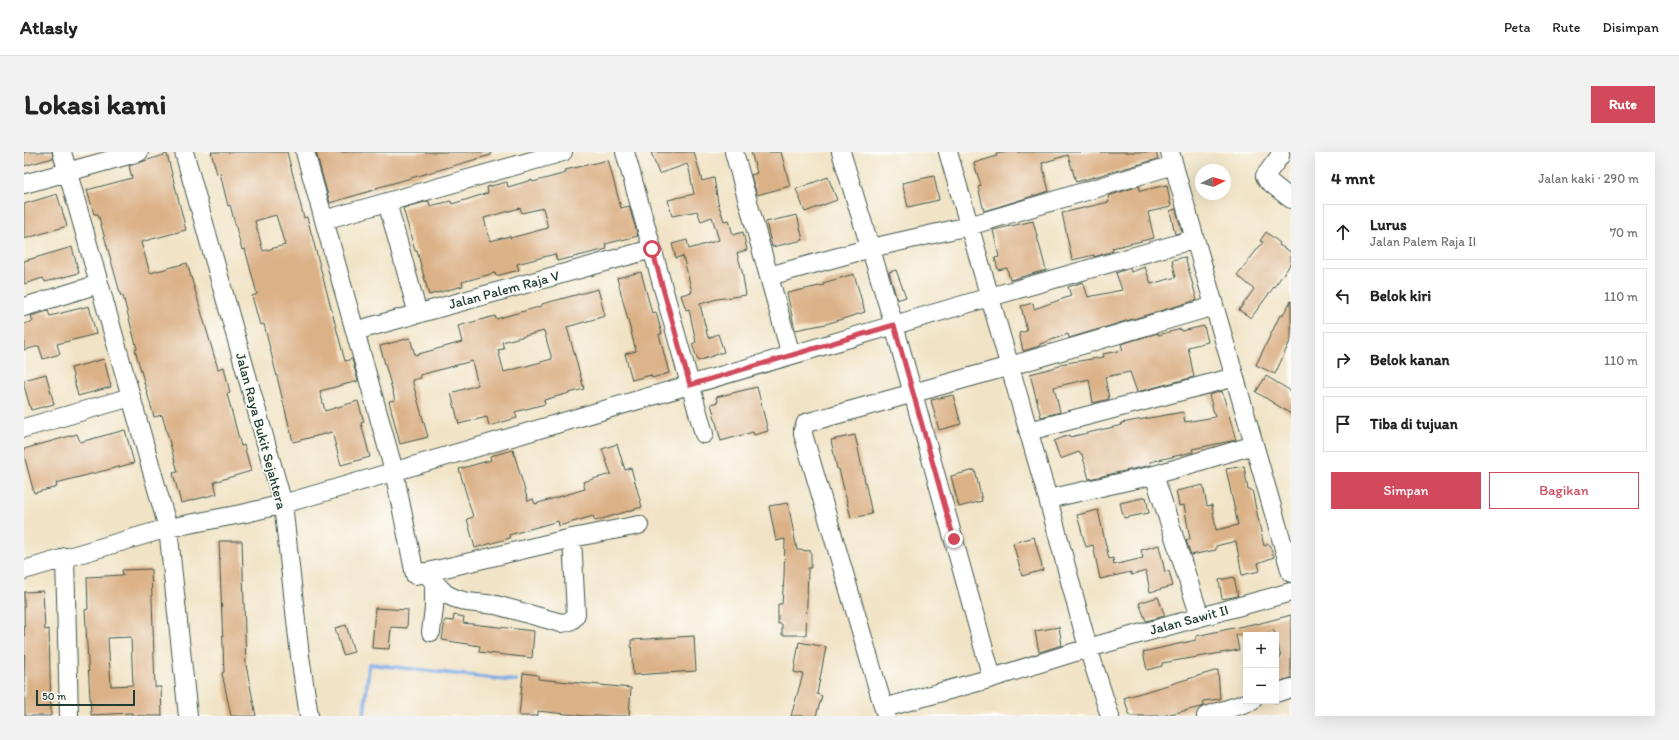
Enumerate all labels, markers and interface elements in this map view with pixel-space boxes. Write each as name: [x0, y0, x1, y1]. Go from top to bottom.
text: Atlasly: [20, 16, 77, 39]
text: Peta: [1504, 19, 1530, 36]
text: Rute: [1552, 19, 1580, 36]
text: Disimpan: [1602, 19, 1659, 36]
button: Rute: [1591, 86, 1655, 123]
text: Lokasi kami: [24, 87, 166, 121]
north arrow: [1195, 164, 1231, 200]
text: 4 mnt: [1331, 168, 1375, 188]
text: Jalan kaki · 290 m: [1538, 171, 1639, 186]
text: Lurus: [1370, 216, 1407, 234]
icon: ahead: [1332, 221, 1354, 243]
text: 70 m: [1610, 225, 1638, 240]
text: Jalan Palem Raja II: [1370, 234, 1476, 249]
route start: [643, 240, 661, 258]
street label: Jalan Palem Raja V: [447, 267, 562, 313]
icon: left: [1332, 285, 1354, 307]
text: Belok kiri: [1370, 287, 1431, 305]
text: 110 m: [1604, 289, 1638, 304]
icon: right: [1332, 349, 1354, 371]
street label: Jalan Raya Bukit Sejahtera: [232, 351, 290, 512]
text: Belok kanan: [1370, 351, 1450, 369]
text: 110 m: [1604, 353, 1638, 368]
icon: arrive: [1332, 413, 1354, 435]
text: Tiba di tujuan: [1370, 415, 1458, 433]
button: Simpan: [1331, 472, 1481, 509]
button: Bagikan: [1489, 472, 1639, 509]
route end: [945, 530, 963, 548]
street label: Jalan Sawit II: [1148, 601, 1230, 639]
map controls: [1243, 632, 1279, 704]
button: +: [1243, 632, 1279, 668]
button: −: [1243, 668, 1279, 704]
scale bar: [36, 688, 135, 707]
text: 50 m: [42, 690, 66, 703]

